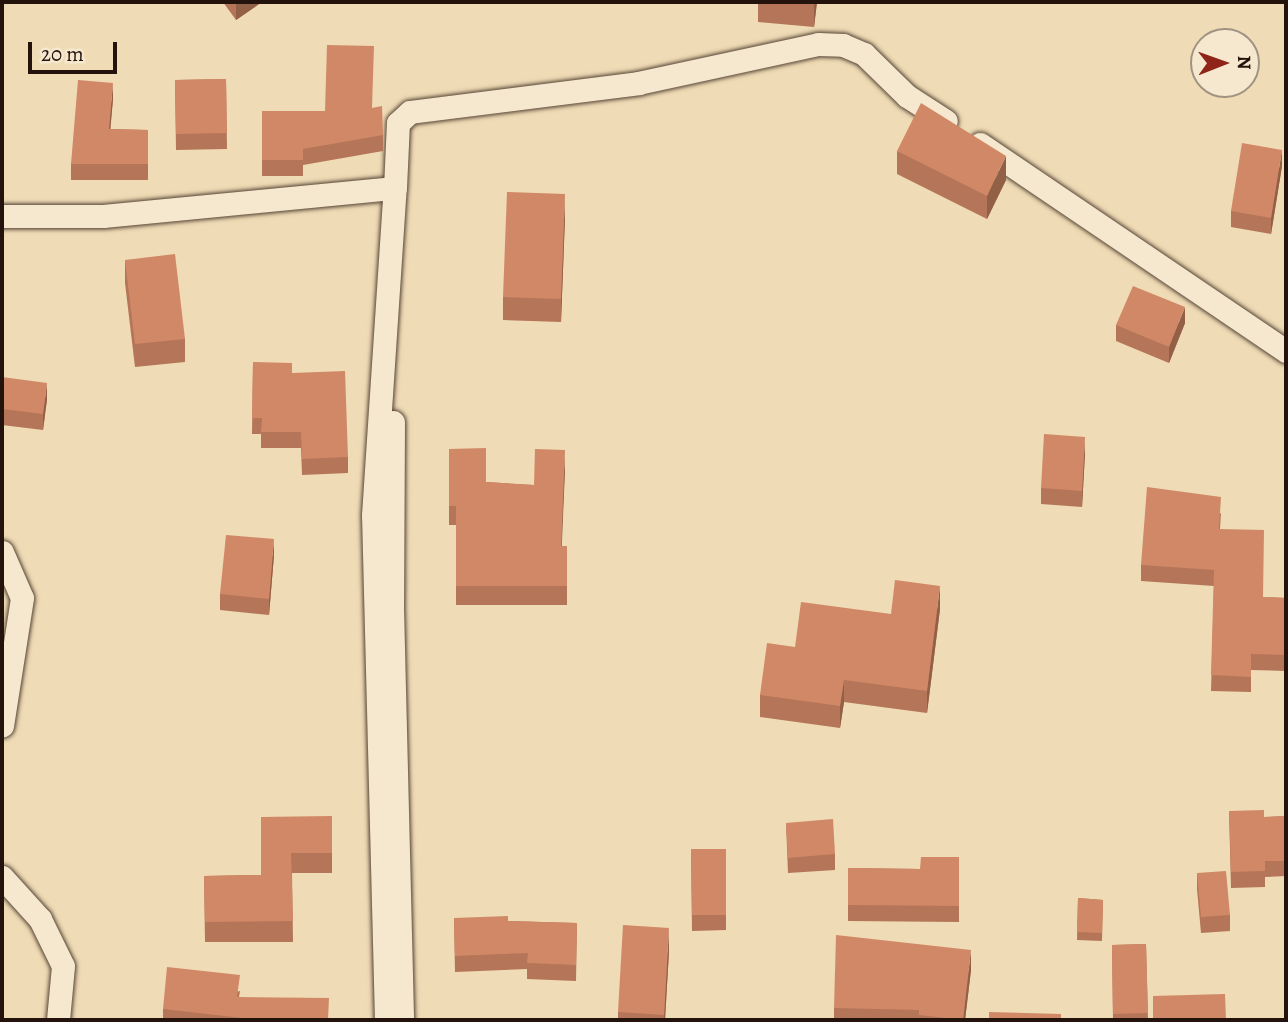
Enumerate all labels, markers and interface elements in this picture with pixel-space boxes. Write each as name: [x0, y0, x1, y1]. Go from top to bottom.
scale bar: [32, 28, 121, 72]
north arrow: [1190, 28, 1260, 98]
text: 20 m: [41, 40, 84, 68]
text: N: [1231, 56, 1257, 70]

